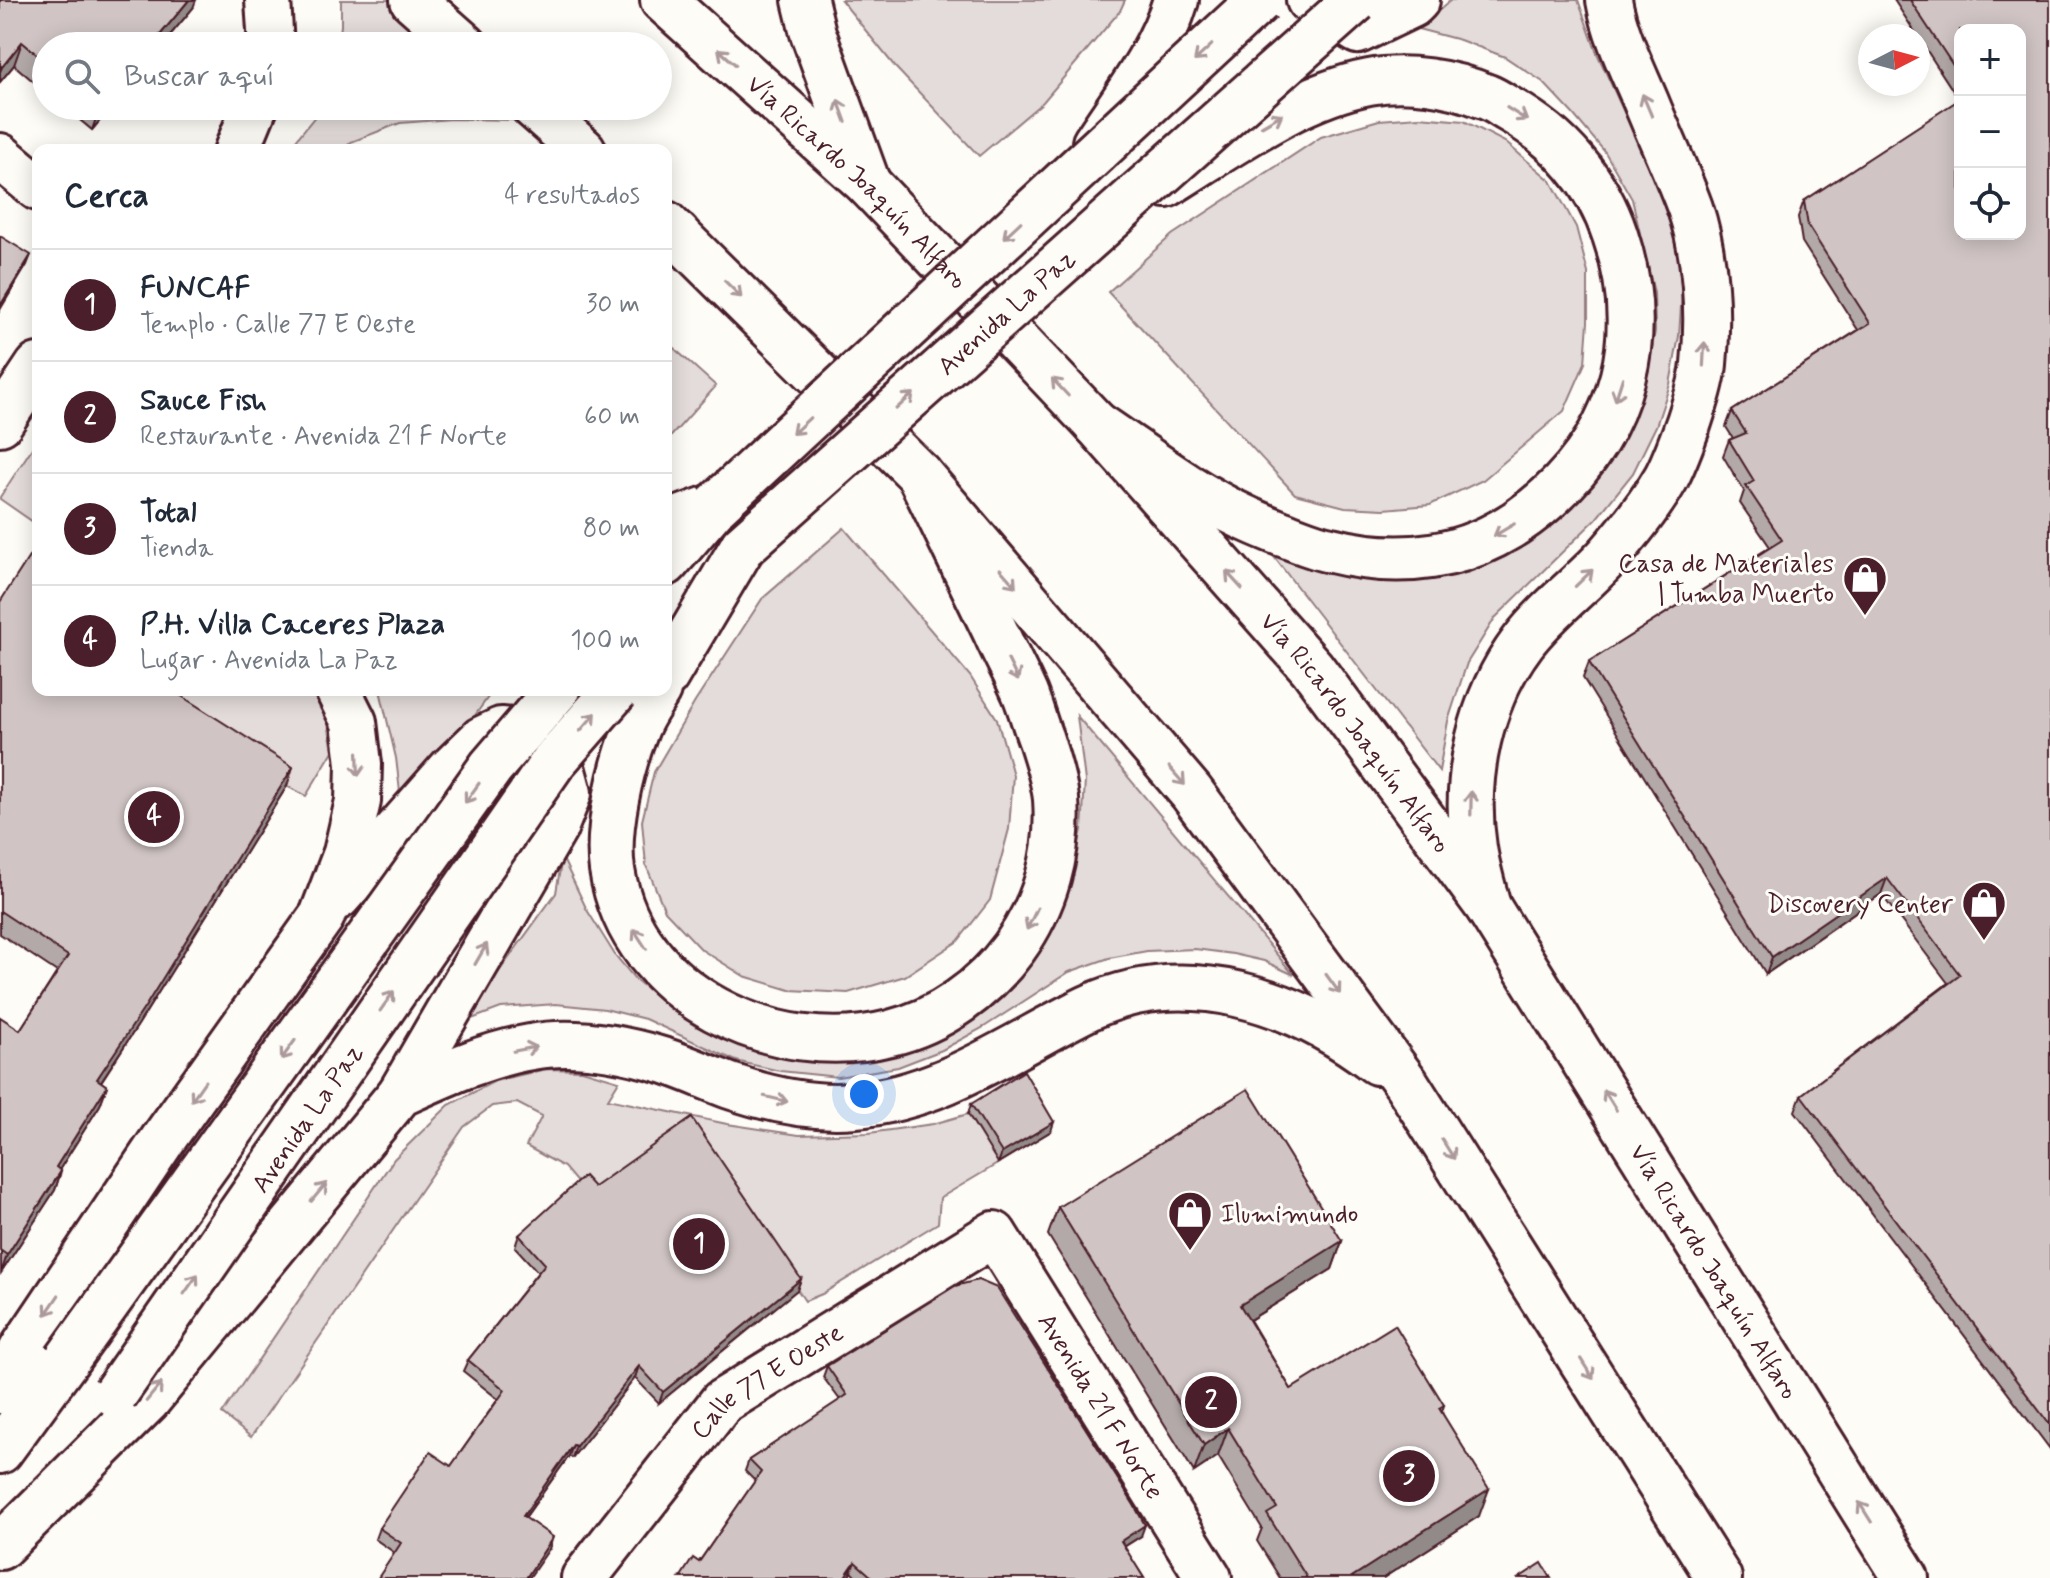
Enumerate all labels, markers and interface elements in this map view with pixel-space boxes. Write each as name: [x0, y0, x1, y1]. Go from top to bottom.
north arrow: [1858, 24, 1930, 96]
map controls: [1954, 24, 2026, 240]
button: +: [1954, 24, 2026, 96]
search box: [32, 32, 672, 120]
one-way arrow: [1193, 44, 1213, 62]
one-way arrow: [717, 48, 737, 66]
icon: search: [60, 54, 104, 98]
text: Buscar aquí: [124, 57, 275, 96]
street label: Vía Ricardo Joaquín Alfaro: [739, 68, 974, 297]
one-way arrow: [1638, 93, 1653, 117]
button: −: [1954, 96, 2026, 168]
one-way arrow: [833, 98, 848, 123]
one-way arrow: [1505, 107, 1528, 123]
one-way arrow: [1260, 112, 1283, 128]
button: locate: [1954, 168, 2026, 240]
text: Cerca: [64, 174, 149, 219]
text: 4 resultados: [504, 179, 640, 213]
one-way arrow: [1003, 221, 1023, 239]
street label: Avenida La Paz: [931, 243, 1083, 384]
text: FUNCAF: [140, 269, 250, 308]
one-way arrow: [723, 279, 742, 299]
text: 1: [84, 288, 96, 322]
text: 30 m: [586, 288, 640, 322]
text: Templo · Calle 77 E Oeste: [140, 308, 416, 342]
one-way arrow: [1697, 342, 1712, 368]
one-way arrow: [1611, 375, 1626, 401]
one-way arrow: [1051, 377, 1070, 397]
text: Sauce Fish: [140, 381, 267, 420]
one-way arrow: [895, 392, 915, 410]
text: 2: [84, 400, 96, 434]
text: 60 m: [584, 400, 640, 434]
one-way arrow: [791, 417, 811, 436]
text: Restaurante · Avenida 21 F Norte: [140, 420, 507, 454]
text: Total: [140, 493, 196, 532]
text: 3: [84, 512, 96, 546]
text: 80 m: [583, 512, 640, 546]
one-way arrow: [1493, 522, 1516, 538]
text: Tienda: [140, 532, 213, 566]
place label: Casa de Materiales | Tumba Muerto: [1618, 548, 1834, 612]
shop icon: Casa de Materiales | Tumba Muerto: [1841, 554, 1889, 617]
one-way arrow: [999, 568, 1017, 588]
one-way arrow: [1574, 569, 1594, 588]
one-way arrow: [1226, 571, 1244, 591]
text: P.H. Villa Caceres Plaza: [140, 605, 445, 644]
street label: Vía Ricardo Joaquín Alfaro: [1252, 606, 1458, 860]
text: 4: [82, 624, 98, 658]
text: 100 m: [570, 624, 640, 658]
text: Lugar · Avenida La Paz: [140, 644, 398, 678]
one-way arrow: [1006, 658, 1021, 682]
one-way arrow: [579, 713, 597, 733]
one-way arrow: [350, 750, 365, 777]
one-way arrow: [1168, 765, 1186, 786]
one-way arrow: [464, 782, 480, 804]
pin: 4: [128, 787, 180, 847]
one-way arrow: [1463, 790, 1479, 817]
shop icon: Discovery Center: [1960, 879, 2008, 942]
place label: Discovery Center: [1767, 888, 1954, 922]
one-way arrow: [1024, 907, 1039, 931]
one-way arrow: [632, 928, 648, 951]
one-way arrow: [473, 943, 489, 966]
one-way arrow: [1324, 973, 1341, 994]
one-way arrow: [379, 991, 395, 1013]
street label: Avenida La Paz: [245, 1038, 372, 1200]
one-way arrow: [280, 1039, 296, 1061]
one-way arrow: [512, 1040, 537, 1055]
your location: [844, 1074, 884, 1114]
one-way arrow: [190, 1079, 206, 1101]
one-way arrow: [1601, 1090, 1618, 1112]
one-way arrow: [763, 1092, 789, 1107]
one-way arrow: [1440, 1138, 1457, 1160]
street label: Vía Ricardo Joaquín Alfaro: [1621, 1138, 1805, 1406]
one-way arrow: [311, 1182, 328, 1203]
shop icon: Ilumimundo: [1166, 1189, 1214, 1252]
place label: Ilumimundo: [1221, 1198, 1358, 1232]
pin: 1: [673, 1214, 725, 1274]
one-way arrow: [183, 1273, 199, 1295]
one-way arrow: [43, 1294, 60, 1316]
street label: Avenida 21 F Norte: [1029, 1307, 1171, 1506]
street label: Calle 77 E Oeste: [684, 1316, 850, 1447]
one-way arrow: [1579, 1357, 1595, 1380]
pin: 2: [1185, 1372, 1237, 1432]
one-way arrow: [145, 1383, 163, 1403]
pin: 3: [1383, 1446, 1435, 1506]
one-way arrow: [1856, 1501, 1872, 1524]

